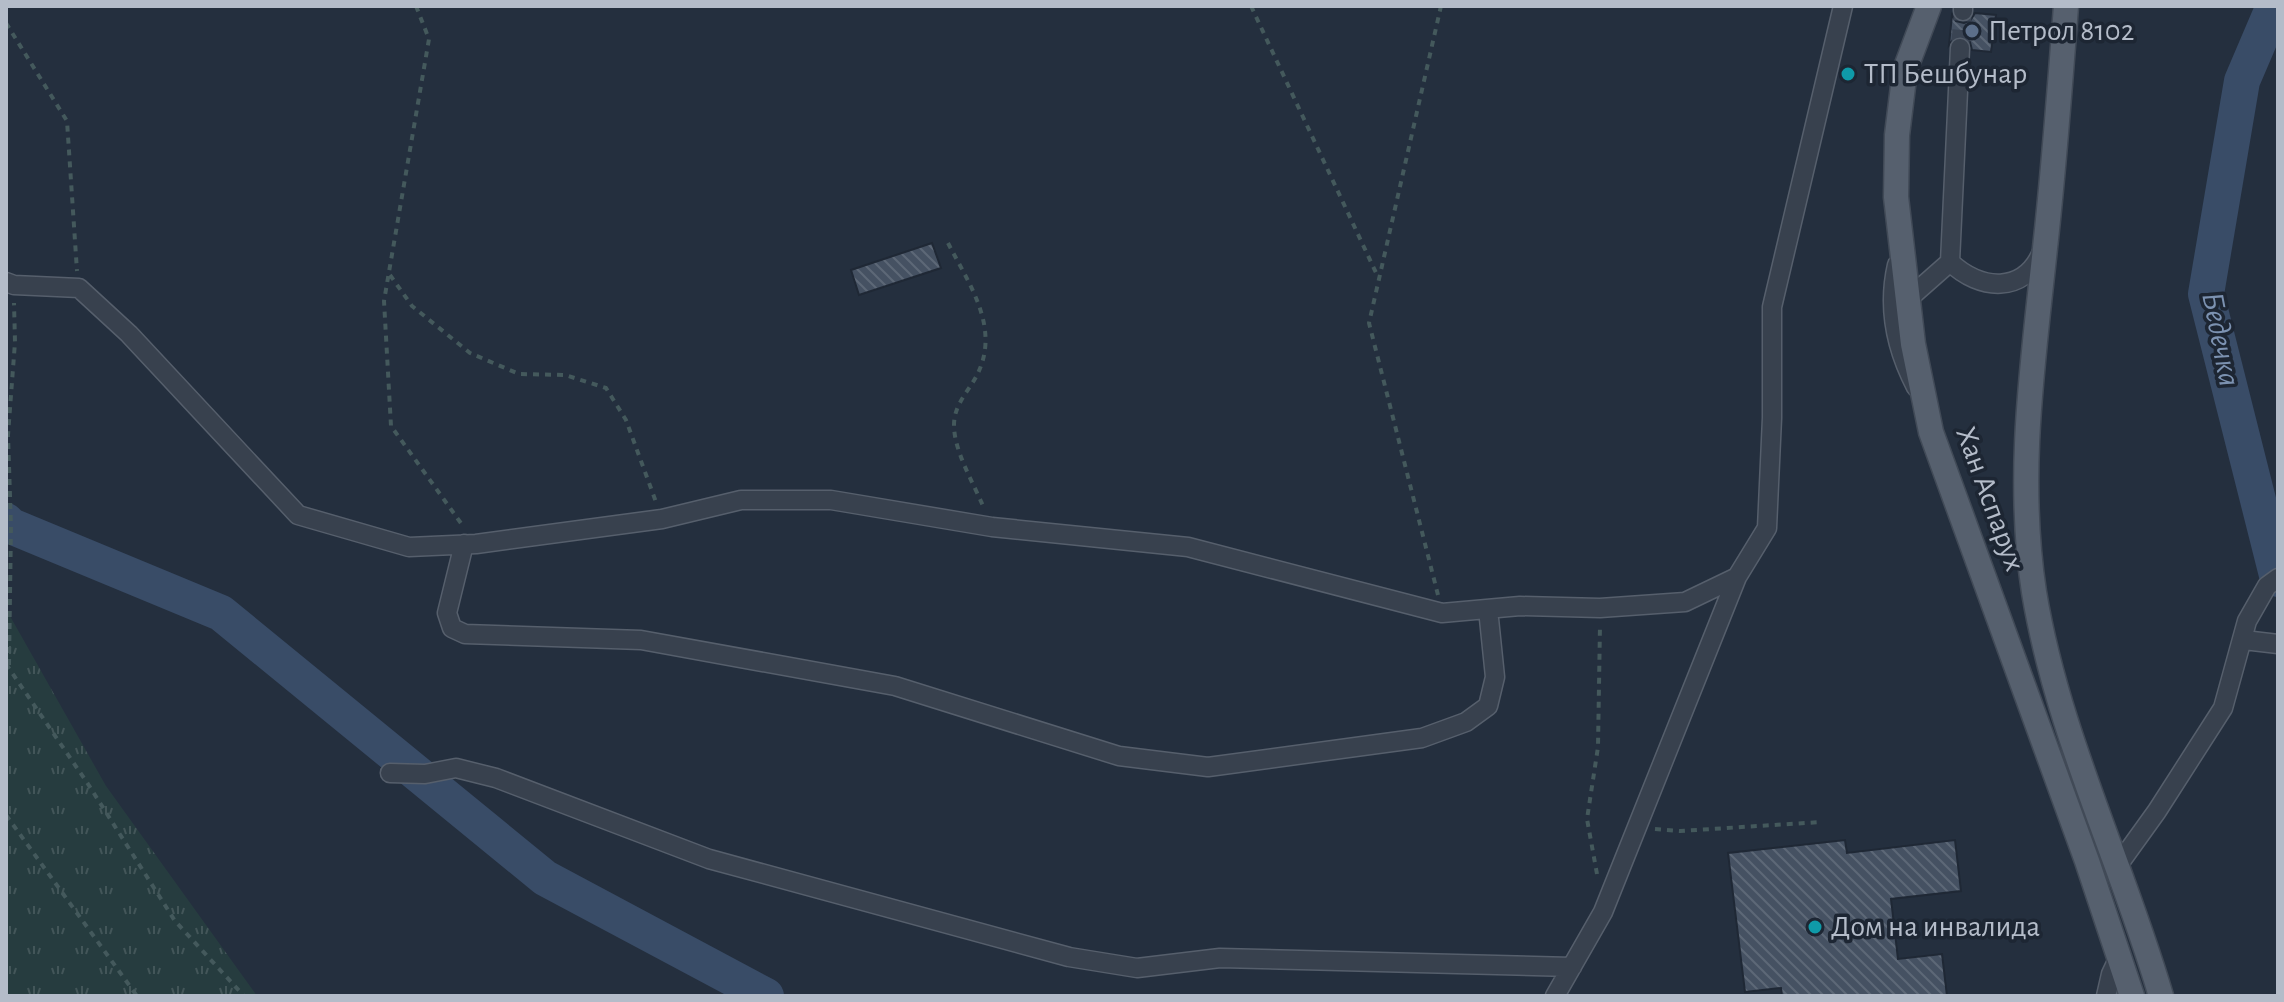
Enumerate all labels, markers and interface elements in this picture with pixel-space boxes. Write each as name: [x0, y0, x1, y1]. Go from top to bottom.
place label: Петрол 8102: [1988, 16, 2134, 46]
marker: Петрол 8102: [1963, 22, 1981, 40]
place label: ТП Бешбунар: [1864, 59, 2027, 89]
marker: ТП Бешбунар: [1839, 65, 1857, 83]
water label: Бедечка: [2196, 289, 2246, 389]
street label: Хан Аспарух: [1950, 423, 2030, 575]
place label: Дом на инвалида: [1831, 912, 2040, 942]
marker: Дом на инвалида: [1806, 918, 1824, 936]

